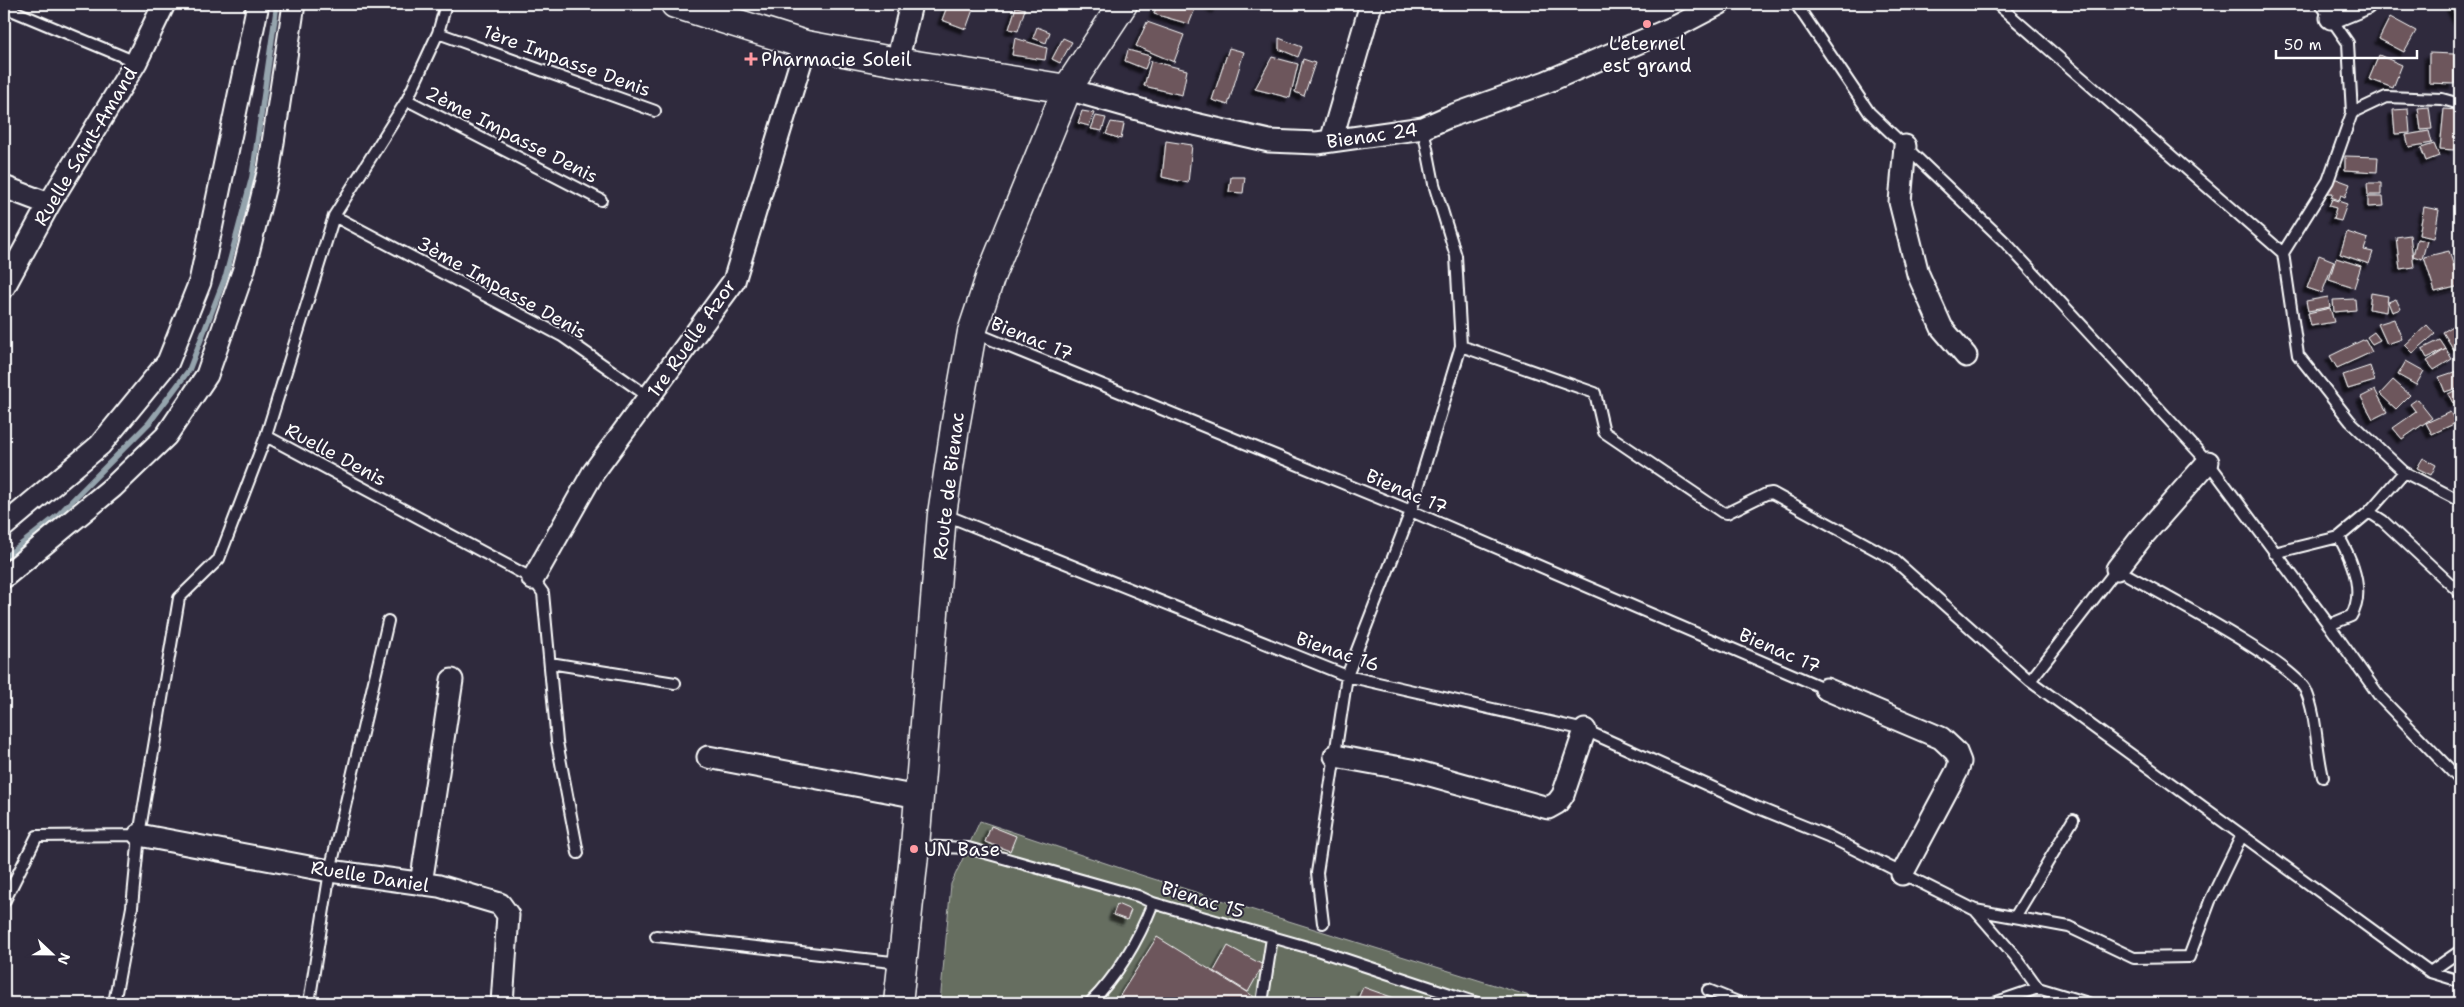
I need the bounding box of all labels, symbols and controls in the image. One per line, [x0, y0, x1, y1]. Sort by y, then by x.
marker: L'eternel est grand [1641, 18, 1653, 30]
street label: 1ère Impasse Denis [480, 19, 654, 102]
scale bar [2276, 28, 2418, 60]
place label: L'eternel est grand [1603, 31, 1691, 78]
text: 50 m [2284, 35, 2322, 55]
place label: Pharmacie Soleil [761, 47, 912, 72]
marker: Pharmacie Soleil [745, 53, 757, 65]
street label: Ruelle Saint-Amand [28, 62, 143, 230]
street label: 2ème Impasse Denis [421, 80, 602, 189]
street label: Bienac 24 [1325, 117, 1419, 154]
street label: 3ème Impasse Denis [412, 230, 591, 344]
street label: 1re Ruelle Azor [641, 274, 742, 403]
street label: Bienac 17 [987, 311, 1077, 366]
street label: Route de Bienac [927, 411, 970, 561]
street label: Ruelle Denis [281, 417, 391, 492]
street label: Bienac 17 [1362, 463, 1452, 520]
street label: Bienac 17 [1735, 622, 1825, 679]
street label: Bienac 16 [1293, 626, 1383, 677]
place label: UN Base [924, 837, 1000, 862]
marker: UN Base [908, 843, 920, 855]
street label: Ruelle Daniel [309, 855, 431, 898]
street label: Bienac 15 [1158, 875, 1247, 924]
north arrow [28, 930, 78, 980]
text: N [54, 950, 74, 967]

